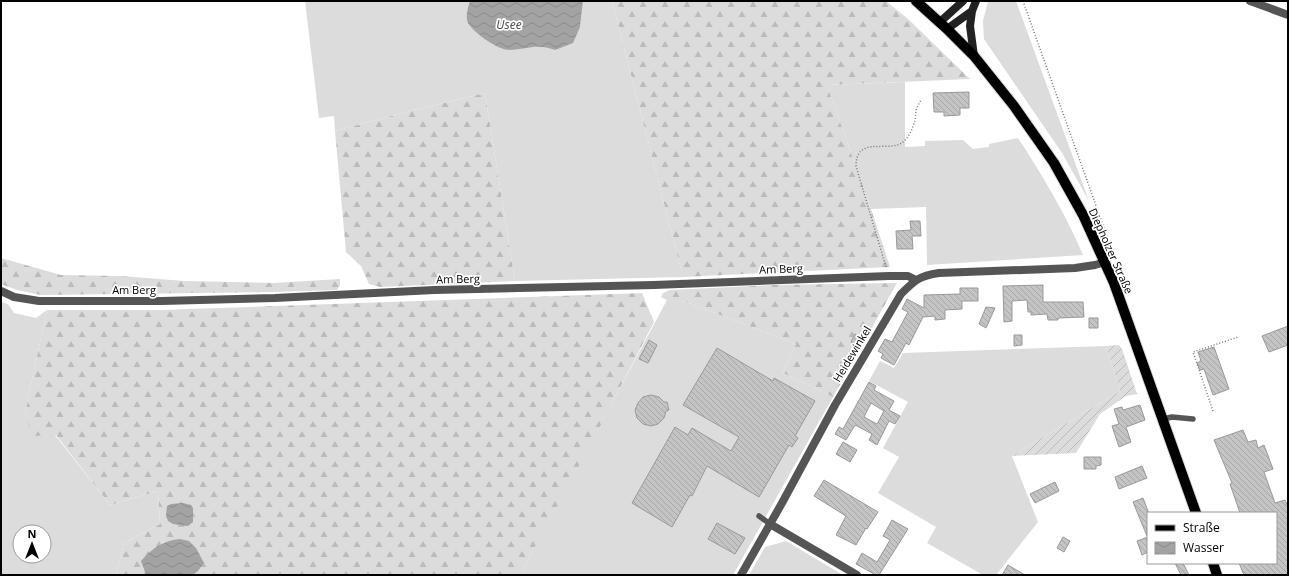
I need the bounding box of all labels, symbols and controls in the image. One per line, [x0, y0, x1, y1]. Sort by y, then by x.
water label: Usee [496, 16, 522, 33]
street label: Diepholzer Straße [1086, 206, 1137, 296]
street label: Am Berg [759, 260, 803, 277]
street label: Am Berg [436, 271, 480, 286]
street label: Am Berg [112, 282, 156, 297]
street label: Heidewinkel [829, 323, 874, 385]
legend [1147, 512, 1277, 564]
text: Straße [1183, 519, 1220, 536]
north arrow [12, 524, 52, 564]
text: N [28, 526, 36, 541]
text: Wasser [1183, 539, 1224, 556]

